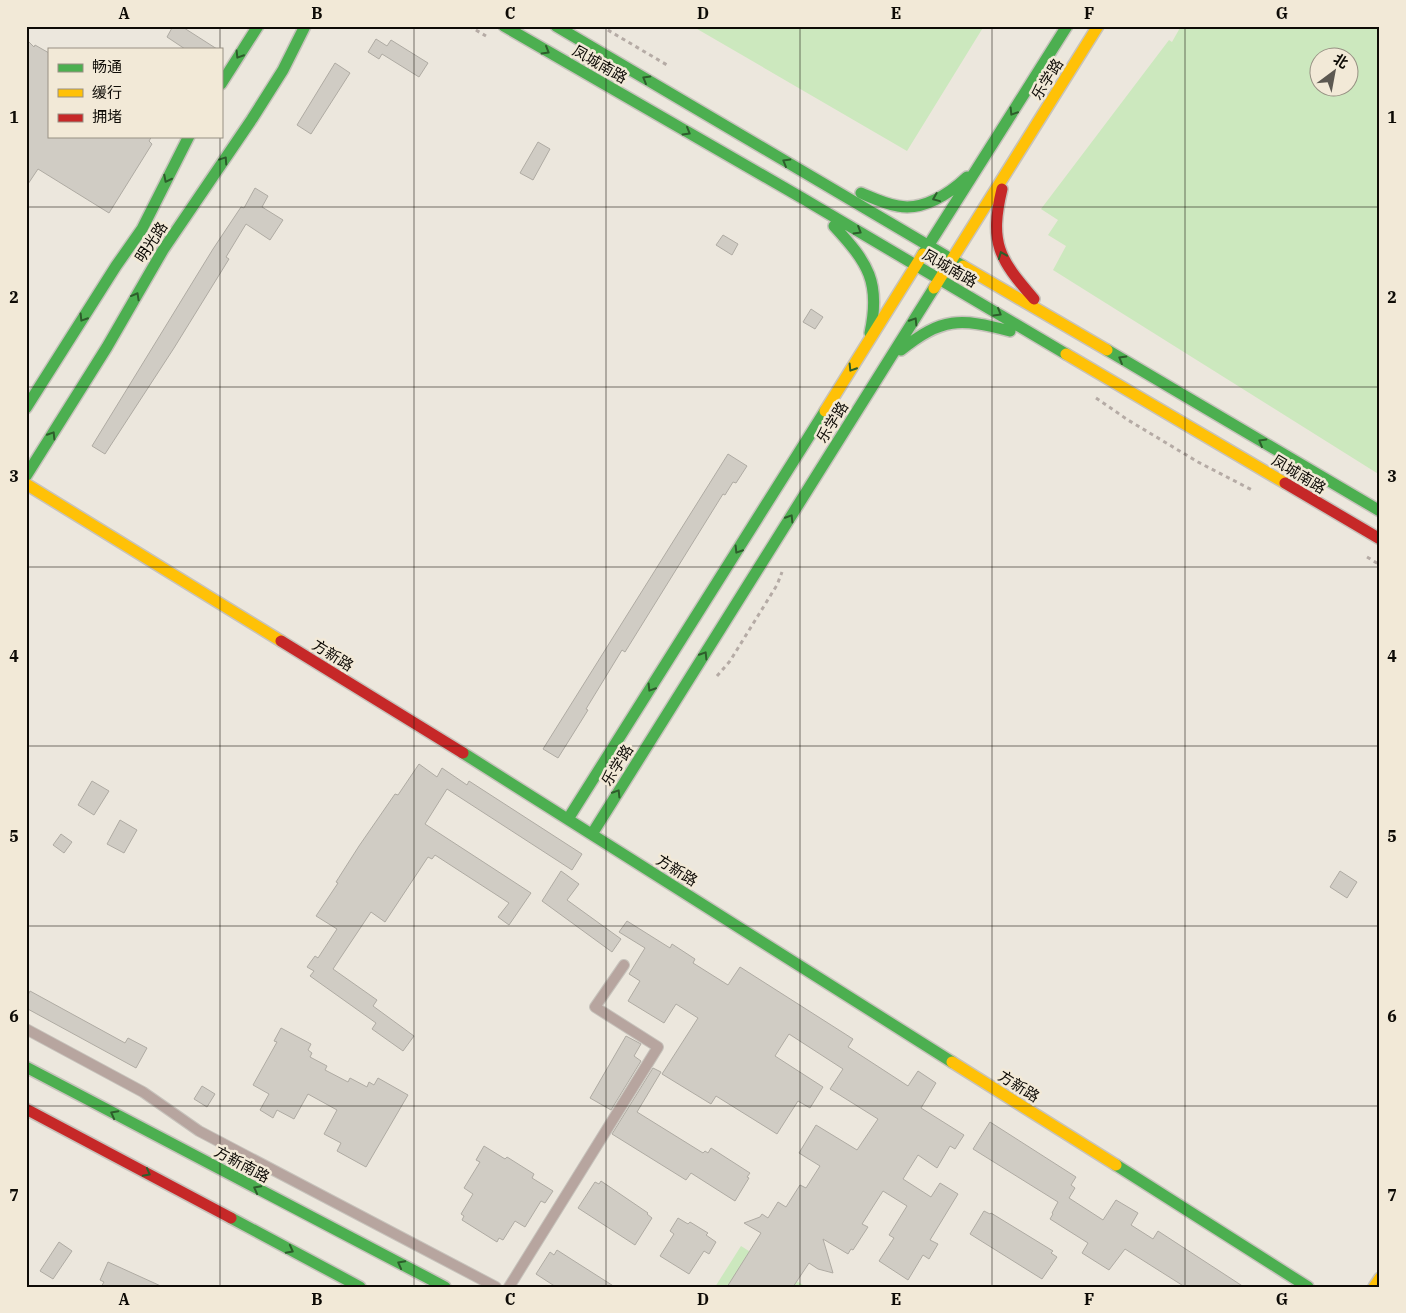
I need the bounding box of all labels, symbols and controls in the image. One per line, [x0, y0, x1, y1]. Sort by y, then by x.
text: A [118, 3, 130, 23]
text: B [311, 3, 323, 23]
text: C [505, 3, 515, 23]
text: D [697, 3, 709, 23]
text: E [891, 3, 901, 23]
text: F [1084, 3, 1094, 23]
text: G [1276, 3, 1288, 23]
street label: 凤城南路 [569, 41, 631, 87]
one-way arrow [541, 44, 550, 54]
legend [48, 48, 222, 138]
north arrow [1308, 48, 1358, 98]
one-way arrow [236, 50, 246, 59]
text: 北 [1330, 50, 1352, 72]
street label: 乐学路 [1027, 55, 1067, 103]
text: 畅通 [92, 57, 122, 76]
one-way arrow [643, 76, 652, 86]
text: 缓行 [92, 83, 122, 102]
one-way arrow [1010, 106, 1019, 116]
text: 1 [9, 107, 19, 127]
text: 拥堵 [92, 107, 122, 126]
text: 1 [1387, 107, 1397, 127]
one-way arrow [682, 125, 691, 135]
one-way arrow [218, 156, 228, 165]
one-way arrow [783, 158, 792, 168]
one-way arrow [163, 174, 173, 183]
one-way arrow [932, 192, 941, 203]
street label: 明光路 [131, 218, 171, 266]
one-way arrow [852, 224, 861, 234]
street label: 凤城南路 [919, 245, 981, 291]
one-way arrow [998, 251, 1008, 260]
text: 2 [9, 287, 19, 307]
text: 2 [1387, 287, 1397, 307]
one-way arrow [130, 292, 140, 301]
one-way arrow [992, 307, 1001, 317]
one-way arrow [80, 313, 89, 322]
one-way arrow [907, 317, 917, 326]
one-way arrow [1119, 356, 1128, 366]
one-way arrow [849, 362, 858, 372]
street label: 乐学路 [812, 398, 852, 446]
one-way arrow [46, 431, 55, 441]
one-way arrow [1259, 438, 1268, 448]
street label: 凤城南路 [1268, 450, 1330, 498]
text: 3 [9, 466, 19, 486]
text: 3 [1387, 466, 1397, 486]
one-way arrow [784, 514, 793, 523]
one-way arrow [734, 545, 744, 554]
street label: 方新路 [309, 635, 357, 675]
text: 4 [9, 646, 19, 666]
text: 4 [1387, 646, 1397, 666]
one-way arrow [697, 652, 707, 661]
one-way arrow [648, 682, 657, 691]
street label: 乐学路 [597, 741, 637, 789]
one-way arrow [611, 789, 621, 798]
text: 5 [9, 826, 19, 846]
text: 5 [1387, 826, 1397, 846]
street label: 方新路 [653, 850, 701, 890]
text: 6 [9, 1006, 19, 1026]
text: 6 [1387, 1006, 1397, 1026]
street label: 方新路 [995, 1066, 1043, 1106]
one-way arrow [110, 1110, 119, 1120]
street label: 方新南路 [211, 1142, 273, 1186]
one-way arrow [141, 1167, 150, 1177]
text: 7 [9, 1185, 19, 1205]
one-way arrow [254, 1185, 263, 1195]
text: 7 [1387, 1185, 1397, 1205]
one-way arrow [285, 1244, 294, 1254]
one-way arrow [398, 1260, 407, 1270]
text: A [118, 1289, 130, 1309]
text: B [311, 1289, 323, 1309]
text: C [505, 1289, 515, 1309]
text: D [697, 1289, 709, 1309]
text: E [891, 1289, 901, 1309]
text: F [1084, 1289, 1094, 1309]
text: G [1276, 1289, 1288, 1309]

